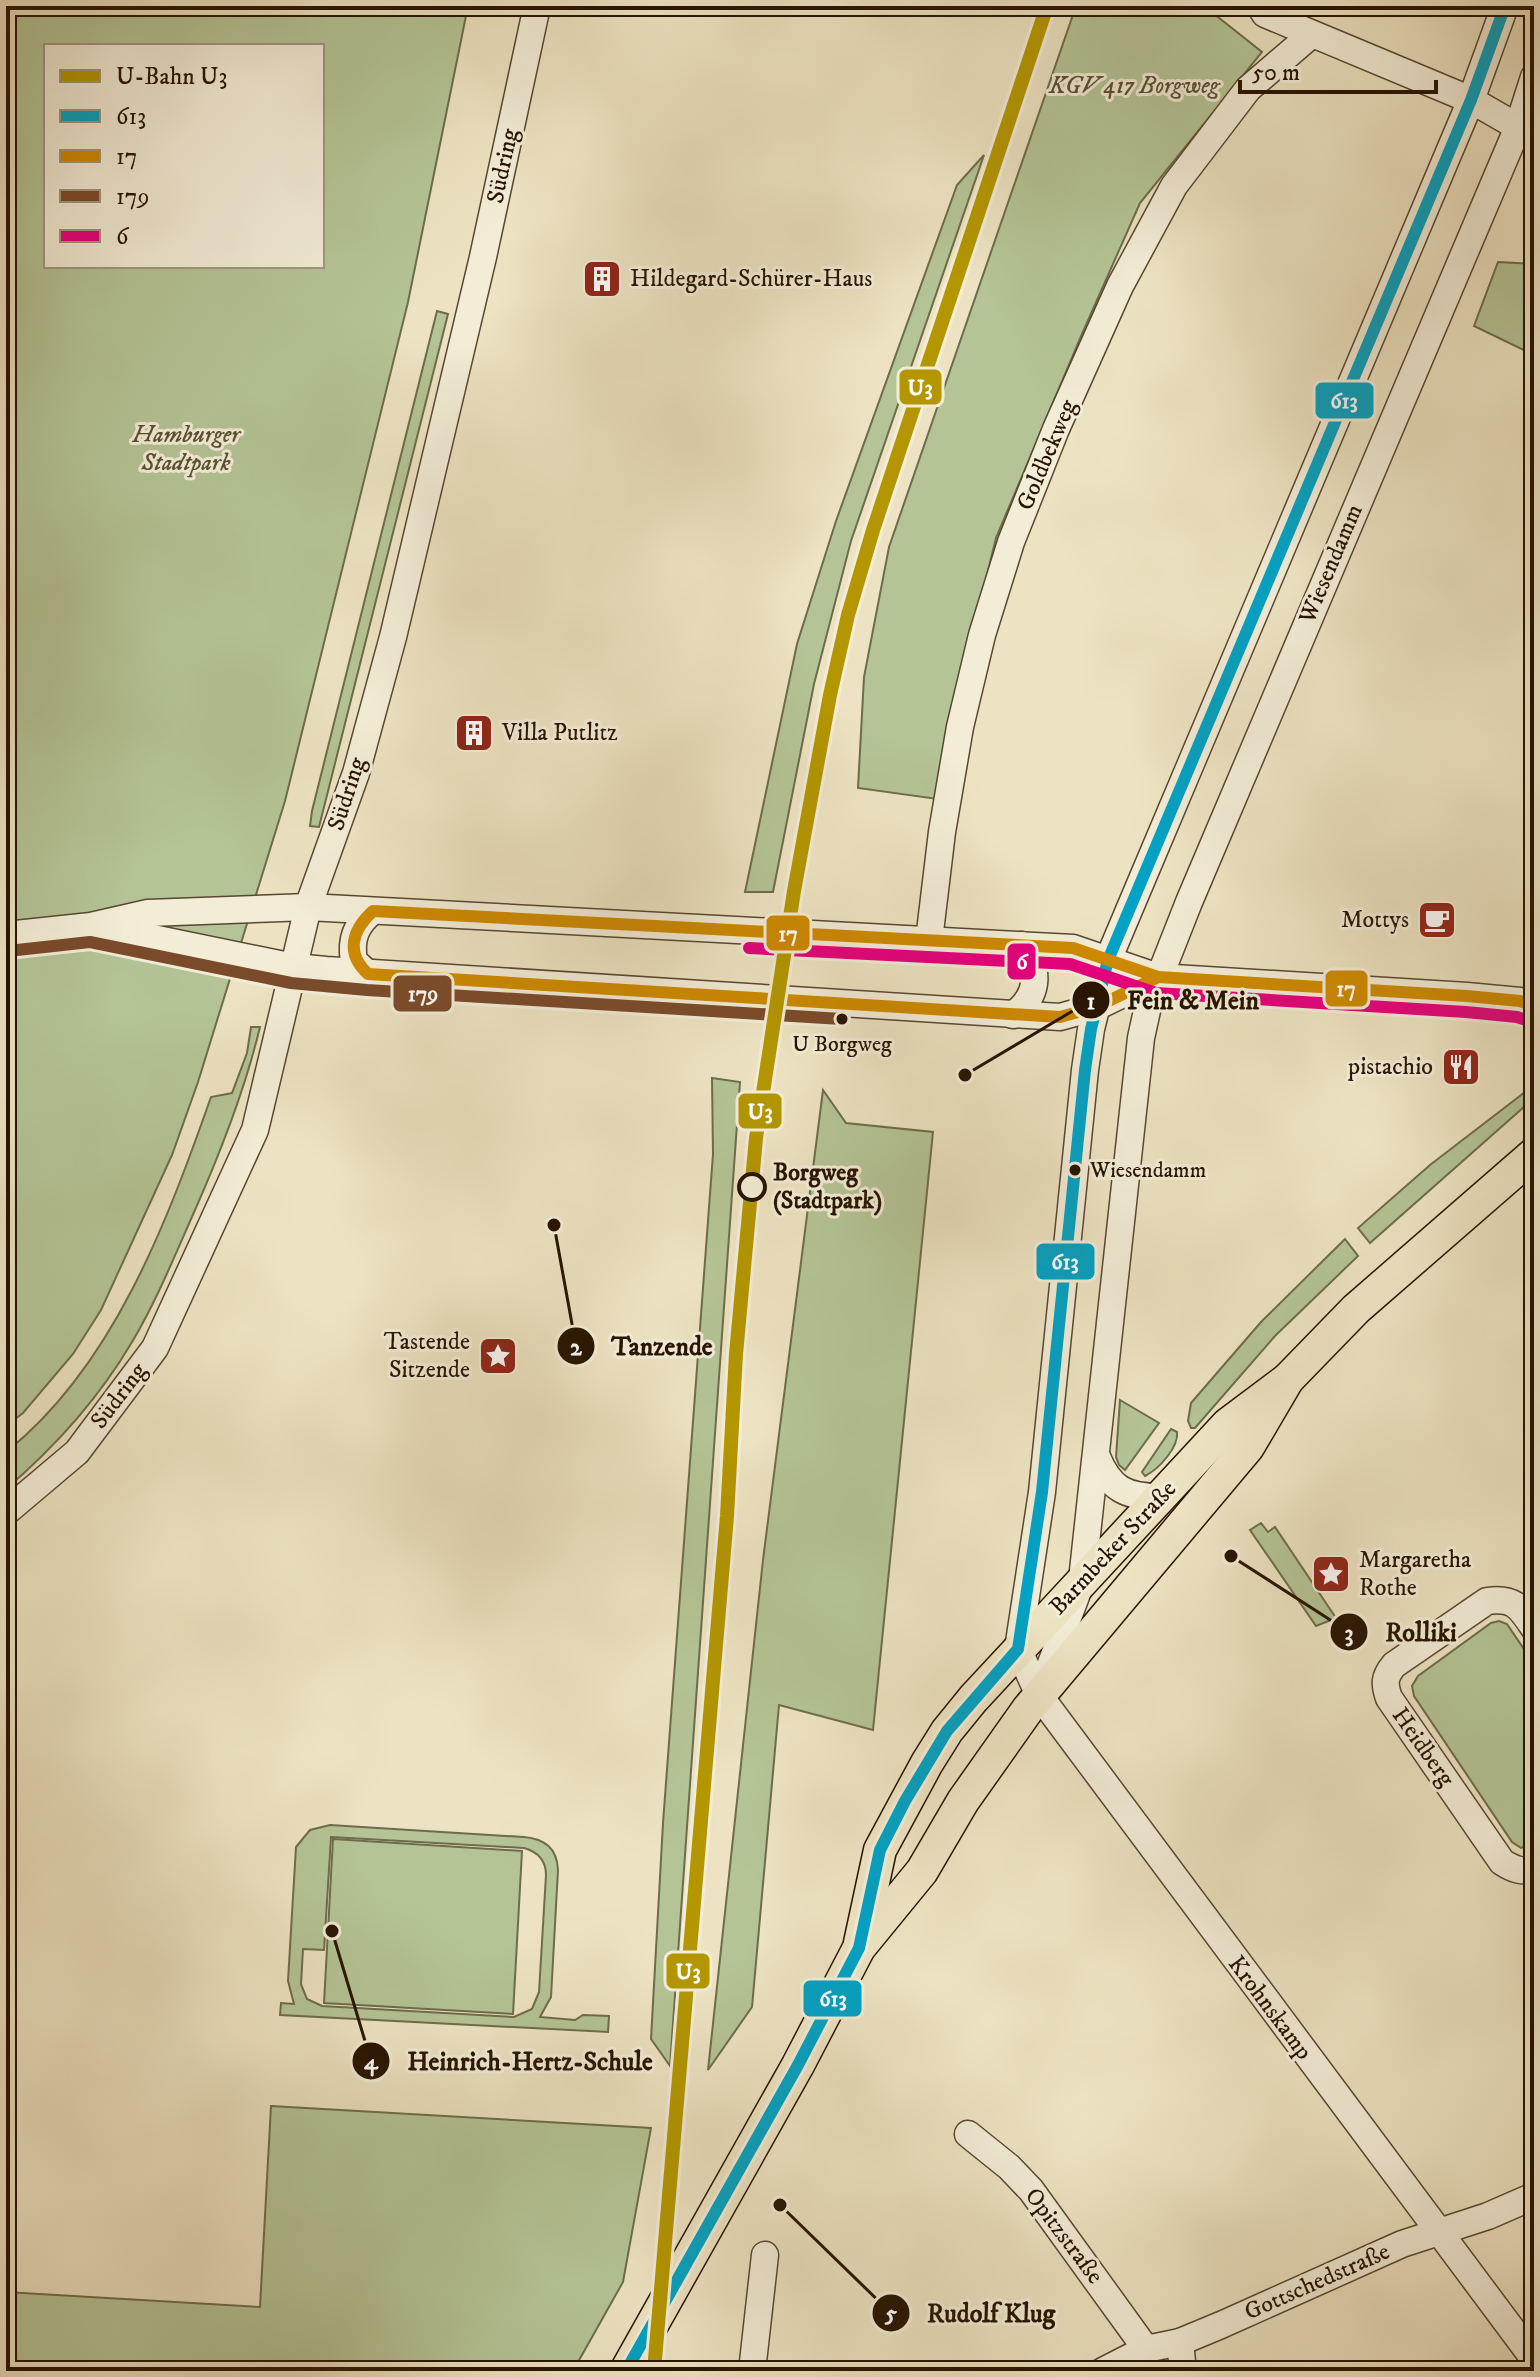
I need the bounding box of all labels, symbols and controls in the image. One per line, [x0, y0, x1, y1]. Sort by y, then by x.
legend [44, 44, 324, 268]
scale bar [1240, 44, 1436, 94]
text: 50 m [1252, 58, 1300, 88]
text: U-Bahn U3 [116, 62, 228, 92]
park label: KGV 417 Borgweg [1048, 71, 1221, 101]
text: 613 [116, 102, 146, 132]
street label: Südring [480, 126, 526, 206]
text: 17 [116, 142, 137, 172]
text: 179 [116, 182, 149, 212]
text: 6 [116, 222, 130, 252]
building icon: Hildegard-Schürer-Haus [581, 258, 623, 300]
place label: Hildegard-Schürer-Haus [630, 264, 872, 294]
line badge: U3 [898, 368, 943, 406]
text: U3 [907, 375, 933, 402]
line badge: 613 [1314, 381, 1375, 420]
text: 613 [1330, 388, 1358, 415]
street label: Goldbekweg [1010, 395, 1084, 515]
park label: Hamburger Stadtpark [131, 420, 242, 478]
street label: Wiesendamm [1292, 500, 1370, 629]
building icon: Villa Putlitz [453, 712, 495, 754]
place label: Villa Putlitz [501, 718, 618, 748]
street label: Südring [321, 753, 373, 835]
cafe icon: Mottys [1416, 899, 1458, 941]
place label: Mottys [1341, 905, 1409, 935]
line badge: 17 [765, 914, 811, 952]
text: 17 [778, 921, 798, 948]
line badge: 6 [1006, 942, 1037, 981]
text: 6 [1016, 949, 1029, 976]
line badge: 17 [1324, 969, 1369, 1008]
line badge: 179 [392, 974, 453, 1013]
callout: Fein & Mein [1071, 975, 1275, 1025]
text: 17 [1336, 976, 1356, 1003]
text: 179 [408, 981, 438, 1008]
text: Fein & Mein [1127, 985, 1259, 1018]
text: 1 [1087, 987, 1096, 1017]
marker: U Borgweg [834, 1011, 850, 1027]
place label: U Borgweg [792, 1031, 892, 1058]
restaurant icon: pistachio [1440, 1046, 1482, 1088]
place label: pistachio [1347, 1052, 1433, 1082]
line badge: U3 [737, 1092, 783, 1130]
text: U3 [747, 1099, 773, 1126]
place label: Wiesendamm [1089, 1157, 1206, 1184]
place label: Borgweg (Stadtpark) [773, 1158, 882, 1216]
marker: Wiesendamm [1067, 1162, 1083, 1178]
marker: Borgweg (Stadtpark) [738, 1173, 766, 1201]
line badge: 613 [1035, 1242, 1096, 1281]
text: 613 [1051, 1249, 1079, 1276]
callout: Tanzende [556, 1321, 729, 1371]
place label: Tastende Sitzende [384, 1327, 470, 1385]
text: Tanzende [610, 1331, 713, 1364]
text: 2 [570, 1333, 583, 1363]
place icon: Tastende Sitzende [477, 1335, 519, 1377]
street label: Südring [84, 1357, 154, 1435]
street label: Barmbeker Straße [1043, 1474, 1183, 1621]
place label: Margaretha Rothe [1359, 1545, 1472, 1603]
place icon: Margaretha Rothe [1310, 1553, 1352, 1595]
callout: Rolliki [1329, 1607, 1473, 1657]
text: Rolliki [1385, 1617, 1457, 1650]
text: 3 [1345, 1619, 1354, 1649]
street label: Heidberg [1385, 1702, 1461, 1793]
street label: Krohnskamp [1221, 1950, 1319, 2066]
line badge: U3 [665, 1952, 711, 1990]
text: U3 [675, 1959, 701, 1986]
line badge: 613 [802, 1979, 863, 2018]
text: 613 [819, 1986, 847, 2013]
callout: Heinrich-Hertz-Schule [351, 2036, 669, 2086]
text: Heinrich-Hertz-Schule [407, 2046, 653, 2079]
text: 4 [364, 2047, 379, 2077]
street label: Opitzstraße [1018, 2182, 1110, 2290]
street label: Gottschedstraße [1240, 2237, 1394, 2327]
callout: Rudolf Klug [871, 2288, 1071, 2338]
text: Rudolf Klug [927, 2298, 1056, 2331]
text: 5 [884, 2299, 897, 2329]

